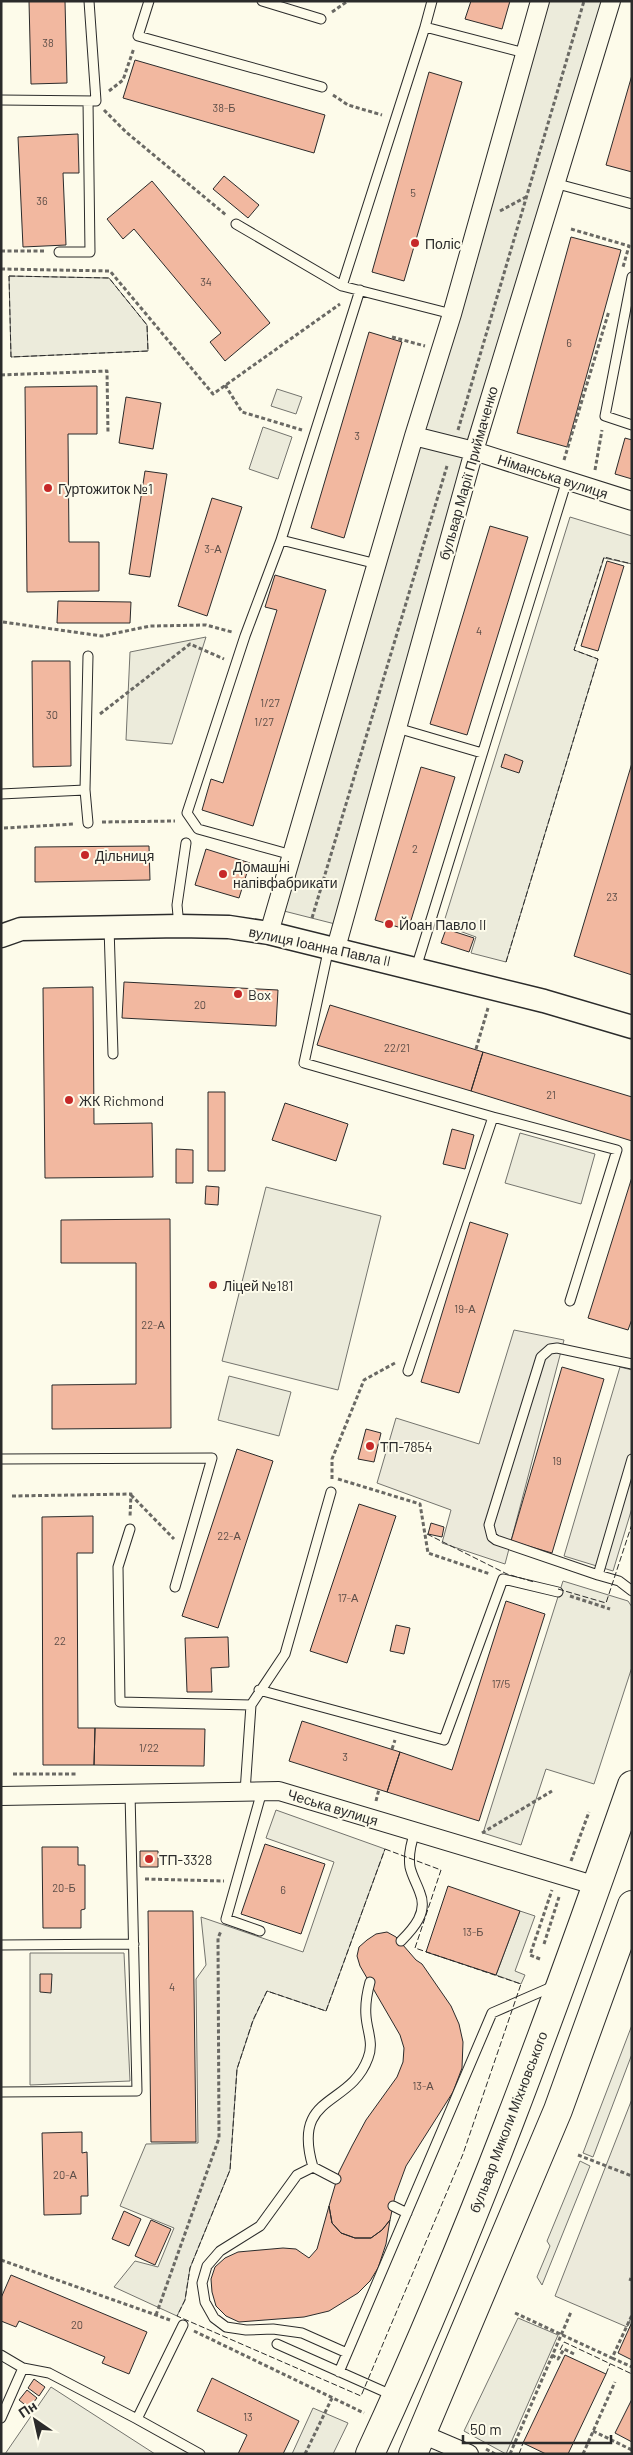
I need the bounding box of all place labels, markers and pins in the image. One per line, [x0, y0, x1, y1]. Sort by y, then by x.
place label: Поліс [425, 235, 461, 252]
marker: Поліс [409, 237, 421, 249]
place label: Гуртожиток №1 [58, 480, 153, 497]
marker: Гуртожиток №1 [42, 482, 54, 494]
place label: Дільниця [95, 847, 154, 864]
marker: Дільниця [79, 849, 91, 861]
place label: Домашні напівфабрикати [233, 858, 338, 891]
marker: Домашні напівфабрикати [217, 868, 229, 880]
place label: Йоан Павло II [399, 916, 486, 933]
marker: Йоан Павло II [383, 918, 395, 930]
place label: Box [248, 986, 271, 1003]
marker: Box [232, 988, 244, 1000]
place label: ЖК Richmond [79, 1092, 164, 1109]
marker: ЖК Richmond [63, 1094, 75, 1106]
place label: Ліцей №181 [223, 1277, 293, 1294]
marker: Ліцей №181 [207, 1279, 219, 1291]
place label: ТП-7854 [380, 1438, 433, 1455]
marker: ТП-7854 [364, 1440, 376, 1452]
place label: ТП-3328 [159, 1851, 212, 1868]
marker: ТП-3328 [143, 1853, 155, 1865]

